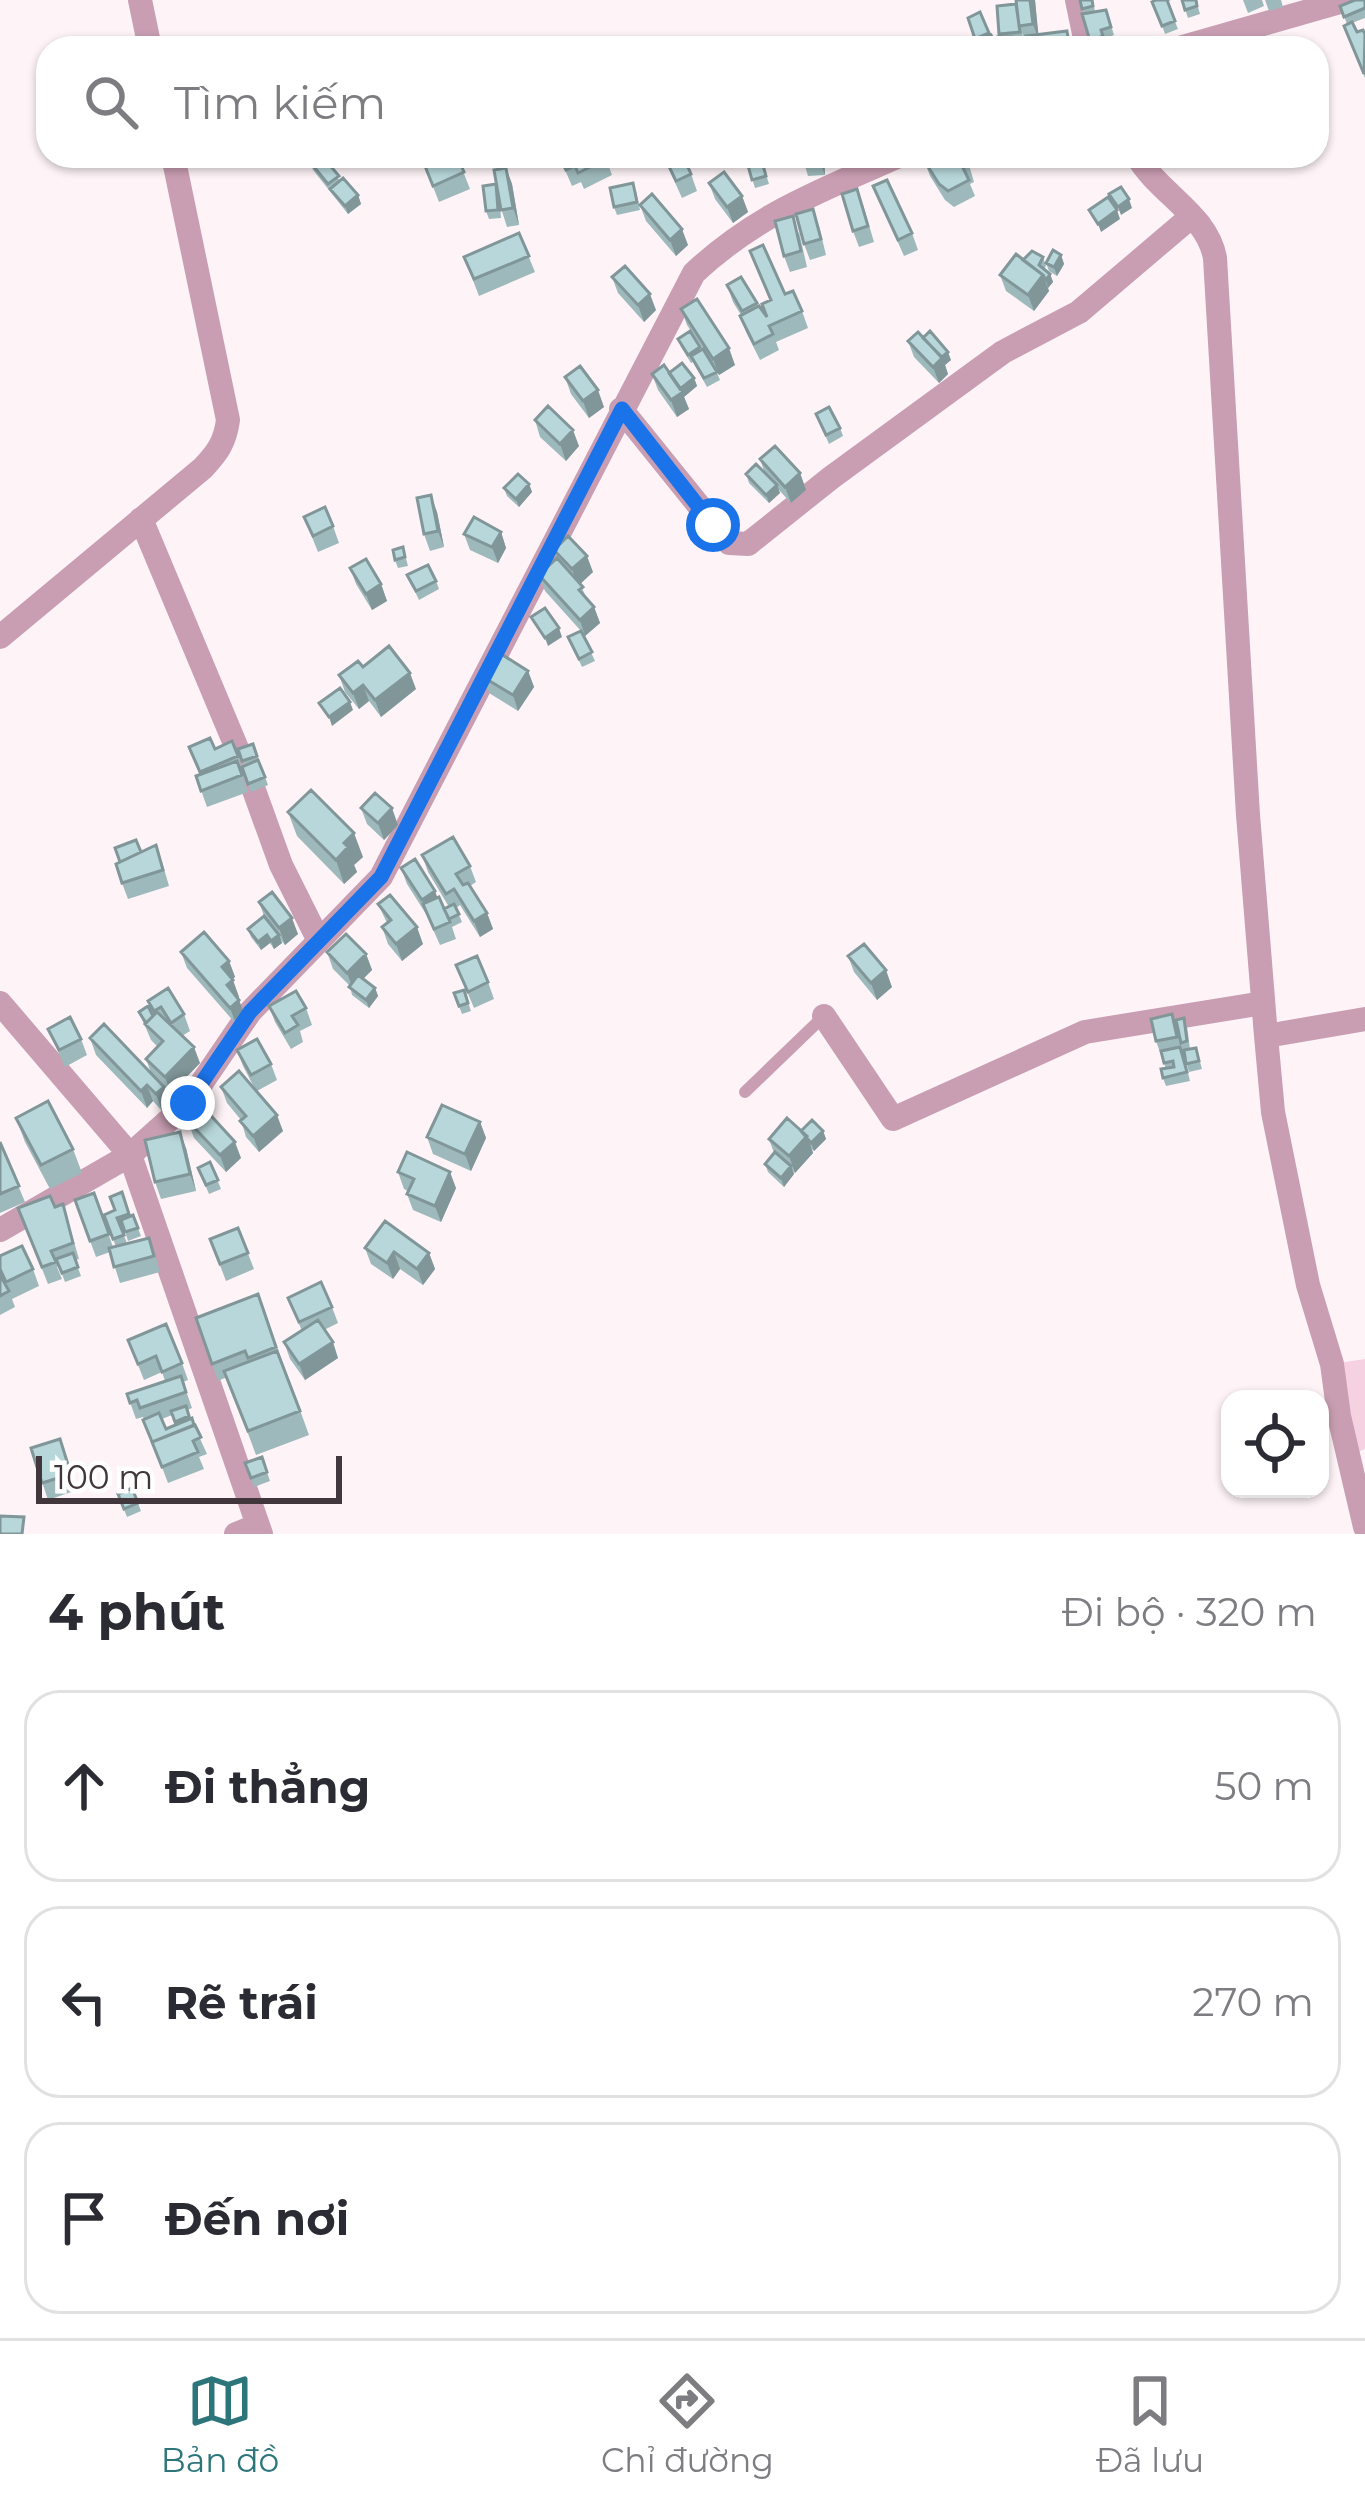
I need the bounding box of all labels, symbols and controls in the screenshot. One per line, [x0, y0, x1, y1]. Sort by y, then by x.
search box [36, 36, 1329, 168]
icon: search [78, 69, 144, 135]
text: Tìm kiếm [174, 75, 386, 130]
route start [686, 498, 740, 552]
route end [161, 1076, 215, 1130]
map controls [1221, 1390, 1329, 1498]
button: locate [1221, 1390, 1329, 1498]
scale bar [36, 1450, 342, 1503]
text: 100 m [54, 1457, 153, 1497]
text: 4 phút [48, 1581, 225, 1643]
text: Đi bộ · 320 m [1061, 1588, 1317, 1636]
icon: ahead [51, 1753, 117, 1819]
text: Đi thẳng [165, 1759, 370, 1814]
text: 50 m [1215, 1762, 1314, 1810]
icon: left [51, 1969, 117, 2035]
text: Rẽ trái [165, 1975, 318, 2030]
text: 270 m [1192, 1978, 1314, 2026]
icon: arrive [51, 2185, 117, 2251]
text: Đến nơi [165, 2191, 349, 2246]
tab: Bản đồ [161, 2368, 279, 2480]
tab: Chỉ đường [601, 2368, 774, 2480]
tab: Đã lưu [1096, 2368, 1204, 2480]

